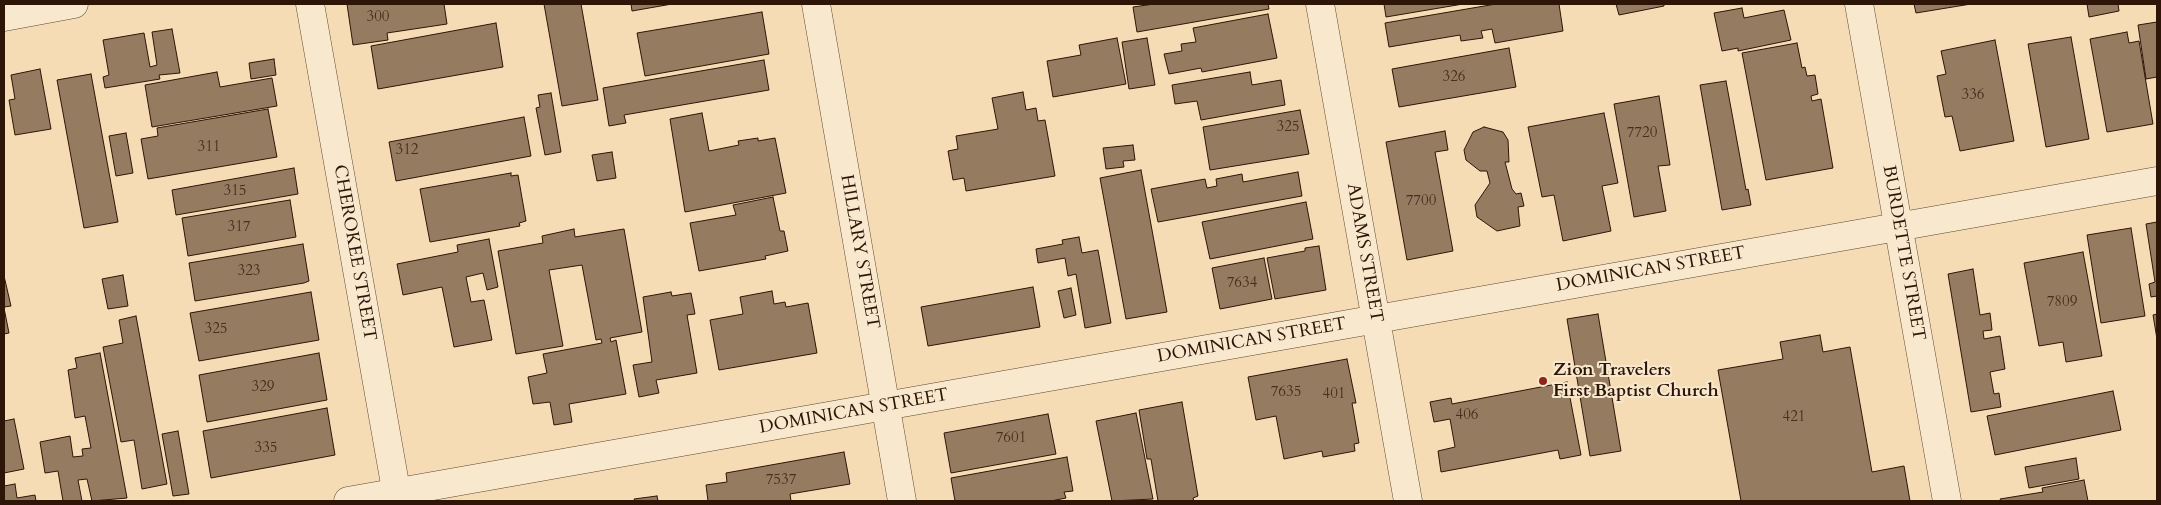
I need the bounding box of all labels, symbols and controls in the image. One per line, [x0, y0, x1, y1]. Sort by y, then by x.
house number: 300 [366, 9, 390, 27]
house number: 326 [1442, 69, 1466, 87]
house number: 336 [1961, 87, 1985, 105]
house number: 325 [1276, 119, 1300, 137]
house number: 7720 [1627, 125, 1657, 143]
house number: 311 [197, 139, 221, 157]
house number: 312 [395, 142, 419, 160]
street label: CHEROKEE STREET [328, 163, 380, 343]
street label: BURDETTE STREET [1877, 164, 1929, 342]
street label: HILLARY STREET [835, 173, 883, 331]
street label: ADAMS STREET [1341, 182, 1387, 324]
house number: 315 [223, 183, 247, 201]
house number: 7700 [1406, 193, 1436, 211]
house number: 317 [227, 219, 251, 237]
street label: DOMINICAN STREET [1555, 243, 1747, 297]
house number: 323 [237, 263, 261, 281]
house number: 7634 [1227, 275, 1257, 293]
house number: 7809 [2047, 294, 2077, 312]
street label: DOMINICAN STREET [1156, 314, 1348, 368]
house number: 325 [204, 321, 228, 339]
place label: Zion Travelers First Baptist Church [1553, 360, 1719, 402]
marker: Zion Travelers First Baptist Church [1537, 375, 1549, 387]
house number: 329 [251, 379, 275, 397]
house number: 7635 [1271, 384, 1301, 402]
street label: DOMINICAN STREET [758, 385, 950, 439]
house number: 401 [1322, 386, 1346, 404]
house number: 406 [1455, 407, 1479, 425]
house number: 421 [1782, 409, 1806, 427]
house number: 7601 [996, 430, 1026, 448]
house number: 335 [254, 440, 278, 458]
house number: 7537 [766, 472, 796, 490]

